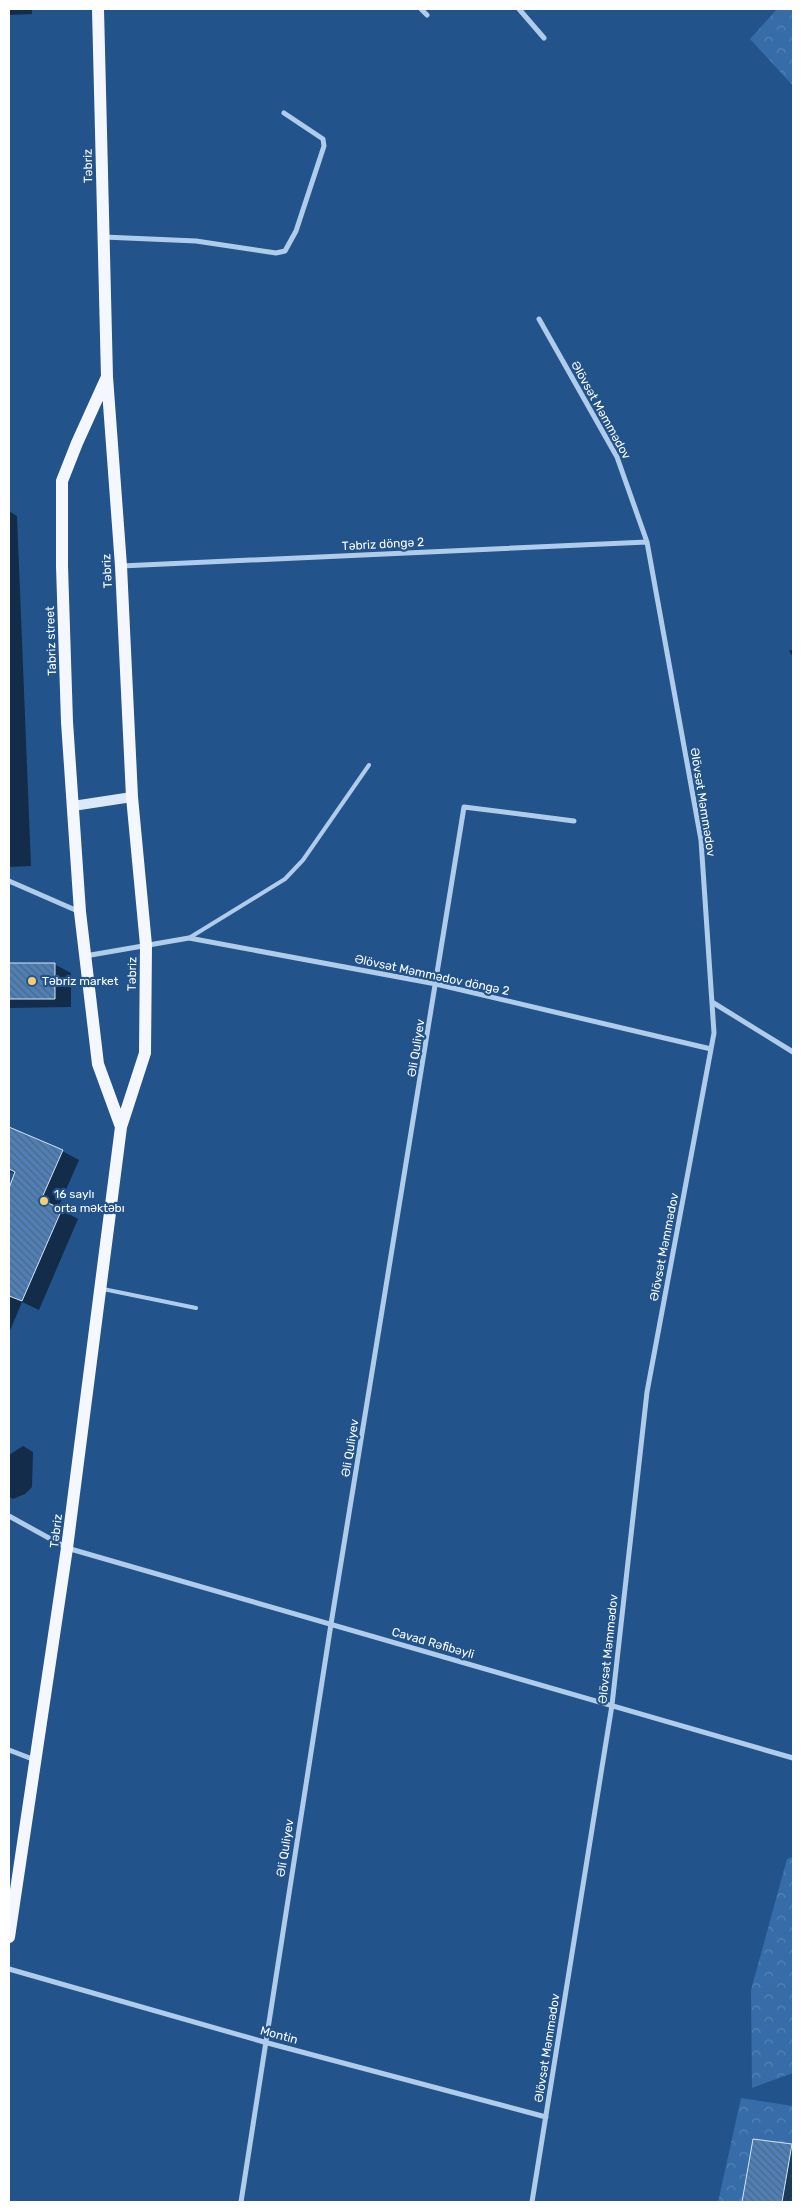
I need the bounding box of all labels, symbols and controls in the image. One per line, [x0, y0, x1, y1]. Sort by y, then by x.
street label: Təbriz [81, 149, 95, 183]
street label: Əlövsət Məmmədov [568, 358, 634, 462]
street label: Təbriz döngə 2 [341, 535, 425, 553]
street label: Təbriz [99, 553, 115, 589]
street label: Tabriz street [43, 606, 59, 676]
street label: Əlövsət Məmmədov [687, 747, 719, 858]
street label: Əlövsət Məmmədov döngə 2 [353, 952, 511, 998]
street label: Təbriz [125, 957, 139, 991]
place label: Təbriz market [42, 974, 119, 988]
marker: Təbriz market [26, 975, 38, 987]
street label: Əli Quliyev [405, 1018, 428, 1078]
place label: 16 saylı orta məktəbı [54, 1187, 125, 1215]
street label: Əlövsət Məmmədov [647, 1191, 681, 1302]
marker: 16 saylı orta məktəbı [38, 1195, 50, 1207]
street label: Əli Quliyev [339, 1418, 362, 1478]
street label: Təbriz [47, 1513, 65, 1549]
street label: Əlövsət Məmmədov [595, 1593, 621, 1705]
street label: Cavad Rəfibəyli [390, 1625, 476, 1661]
street label: Əli Quliyev [274, 1818, 297, 1878]
street label: Əlövsət Məmmədov [531, 1992, 563, 2103]
street label: Montin [259, 2023, 299, 2047]

